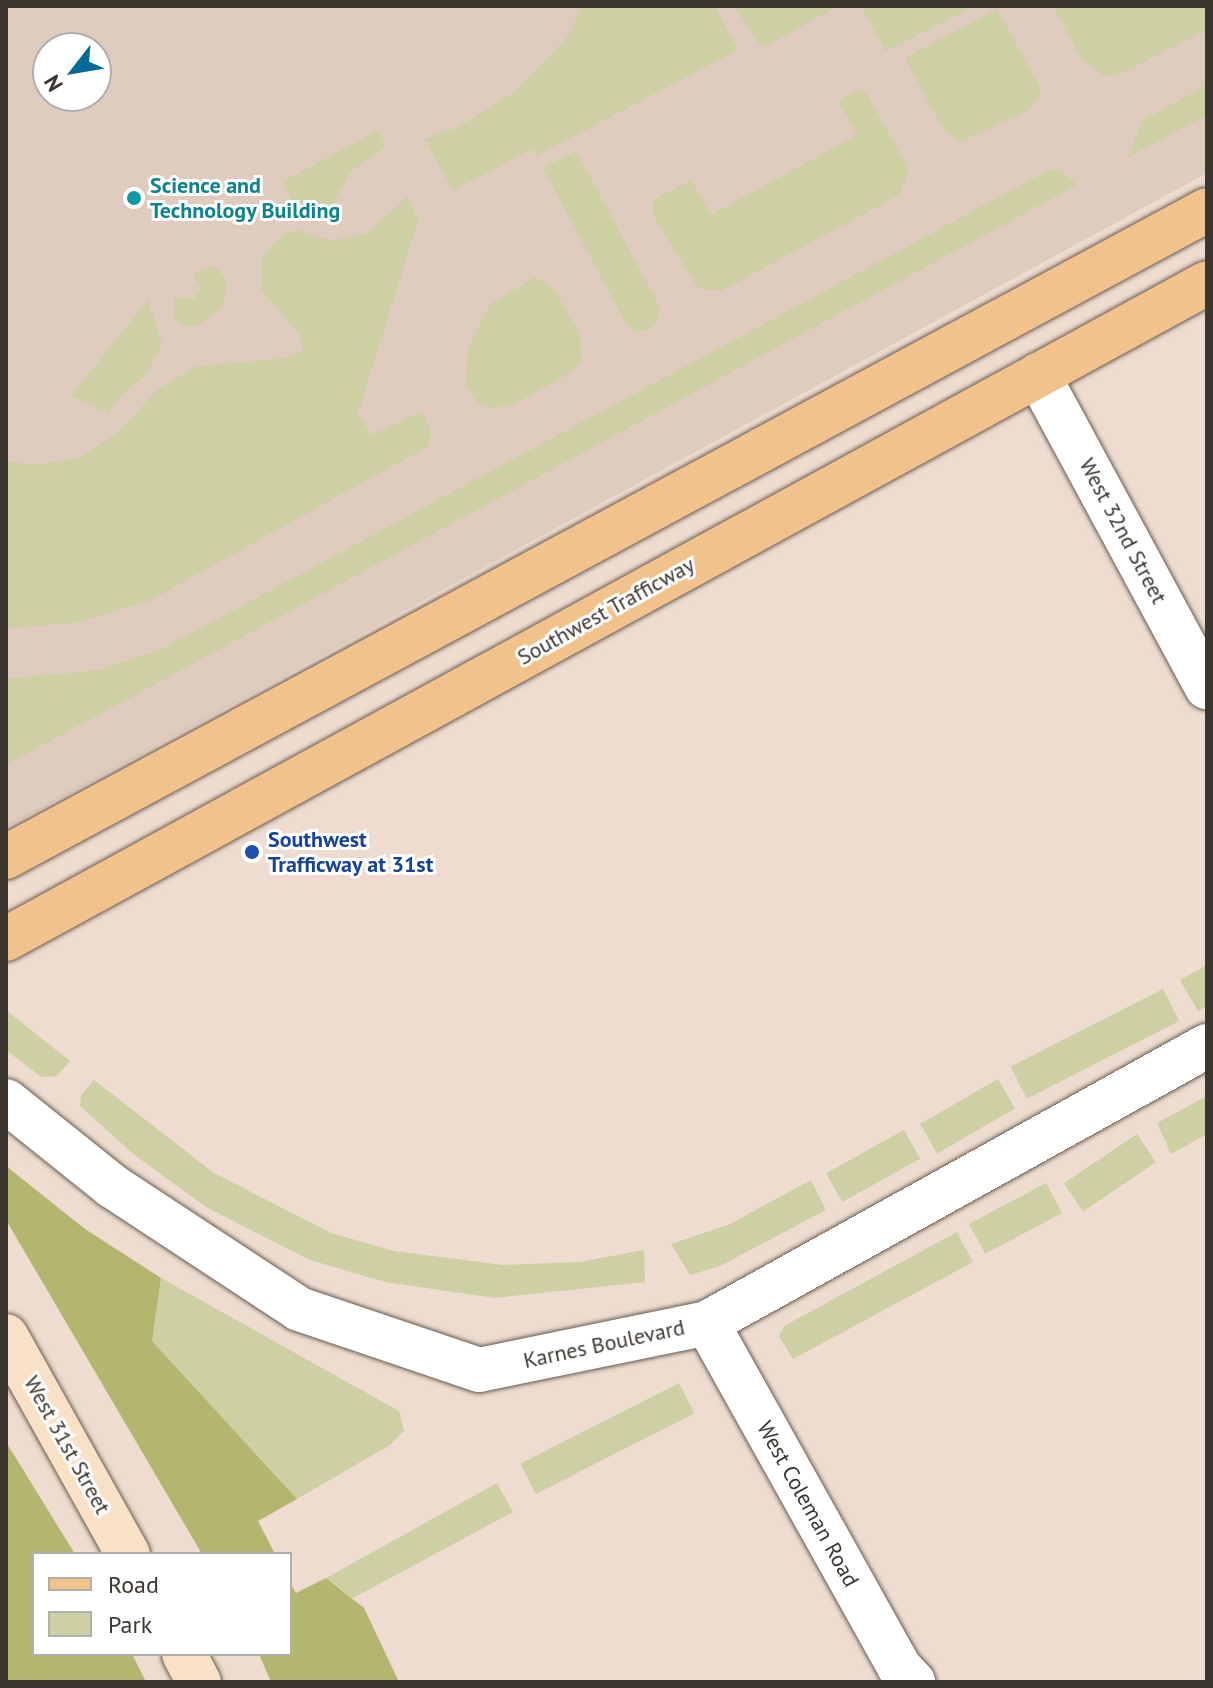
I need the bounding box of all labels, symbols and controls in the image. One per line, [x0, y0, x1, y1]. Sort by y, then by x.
north arrow [32, 32, 112, 112]
text: N [37, 70, 69, 97]
place label: Science and Technology Building [150, 172, 341, 224]
marker: Science and Technology Building [125, 189, 143, 207]
street label: West 32nd Street [1074, 454, 1172, 608]
street label: Southwest Trafficway [513, 551, 699, 671]
place label: Southwest Trafficway at 31st [268, 826, 434, 878]
marker: Southwest Trafficway at 31st [243, 843, 261, 861]
street label: Karnes Boulevard [521, 1314, 687, 1374]
street label: West 31st Street [18, 1371, 116, 1519]
street label: West Coleman Road [751, 1416, 865, 1592]
legend [32, 1552, 292, 1656]
text: Road [108, 1569, 159, 1600]
text: Park [108, 1609, 152, 1640]

